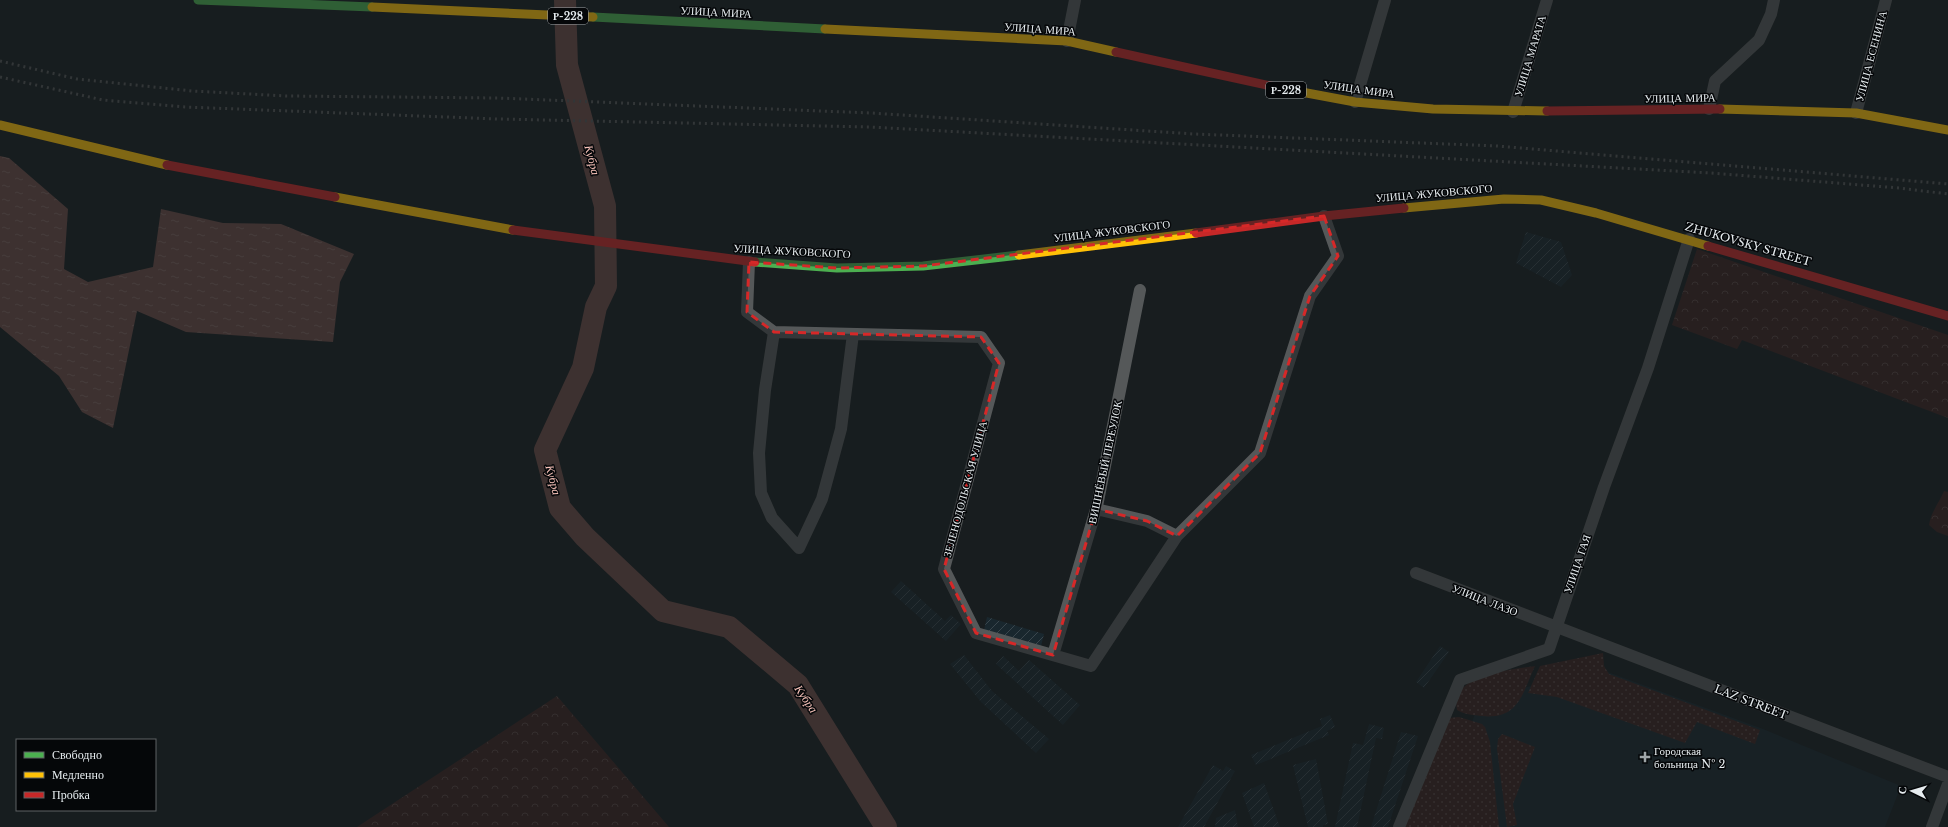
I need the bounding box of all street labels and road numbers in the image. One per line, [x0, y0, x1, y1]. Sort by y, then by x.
street label: УЛИЦА МИРА [680, 3, 752, 21]
road number: Р-228 [548, 8, 588, 24]
street label: УЛИЦА ЕСЕНИНА [1852, 9, 1890, 103]
street label: УЛИЦА МАРАТА [1511, 13, 1549, 98]
street label: УЛИЦА МИРА [1004, 20, 1076, 38]
street label: УЛИЦА МИРА [1323, 77, 1395, 101]
road number: Р-228 [1266, 82, 1306, 98]
street label: УЛИЦА МИРА [1644, 90, 1716, 106]
street label: УЛИЦА ЖУКОВСКОГО [1375, 181, 1493, 205]
street label: УЛИЦА ЖУКОВСКОГО [1053, 217, 1171, 245]
street label: ZHUKOVSKY STREET [1683, 219, 1813, 269]
street label: УЛИЦА ЖУКОВСКОГО [733, 241, 851, 261]
street label: ВИШНЁВЫЙ ПЕРЕУЛОК [1085, 398, 1125, 525]
street label: ЗЕЛЕНОДОЛЬСКАЯ УЛИЦА [940, 419, 990, 559]
street label: УЛИЦА ГАЯ [1560, 532, 1594, 595]
street label: УЛИЦА ЛАЗО [1450, 581, 1520, 619]
street label: LAZ STREET [1712, 682, 1790, 722]

